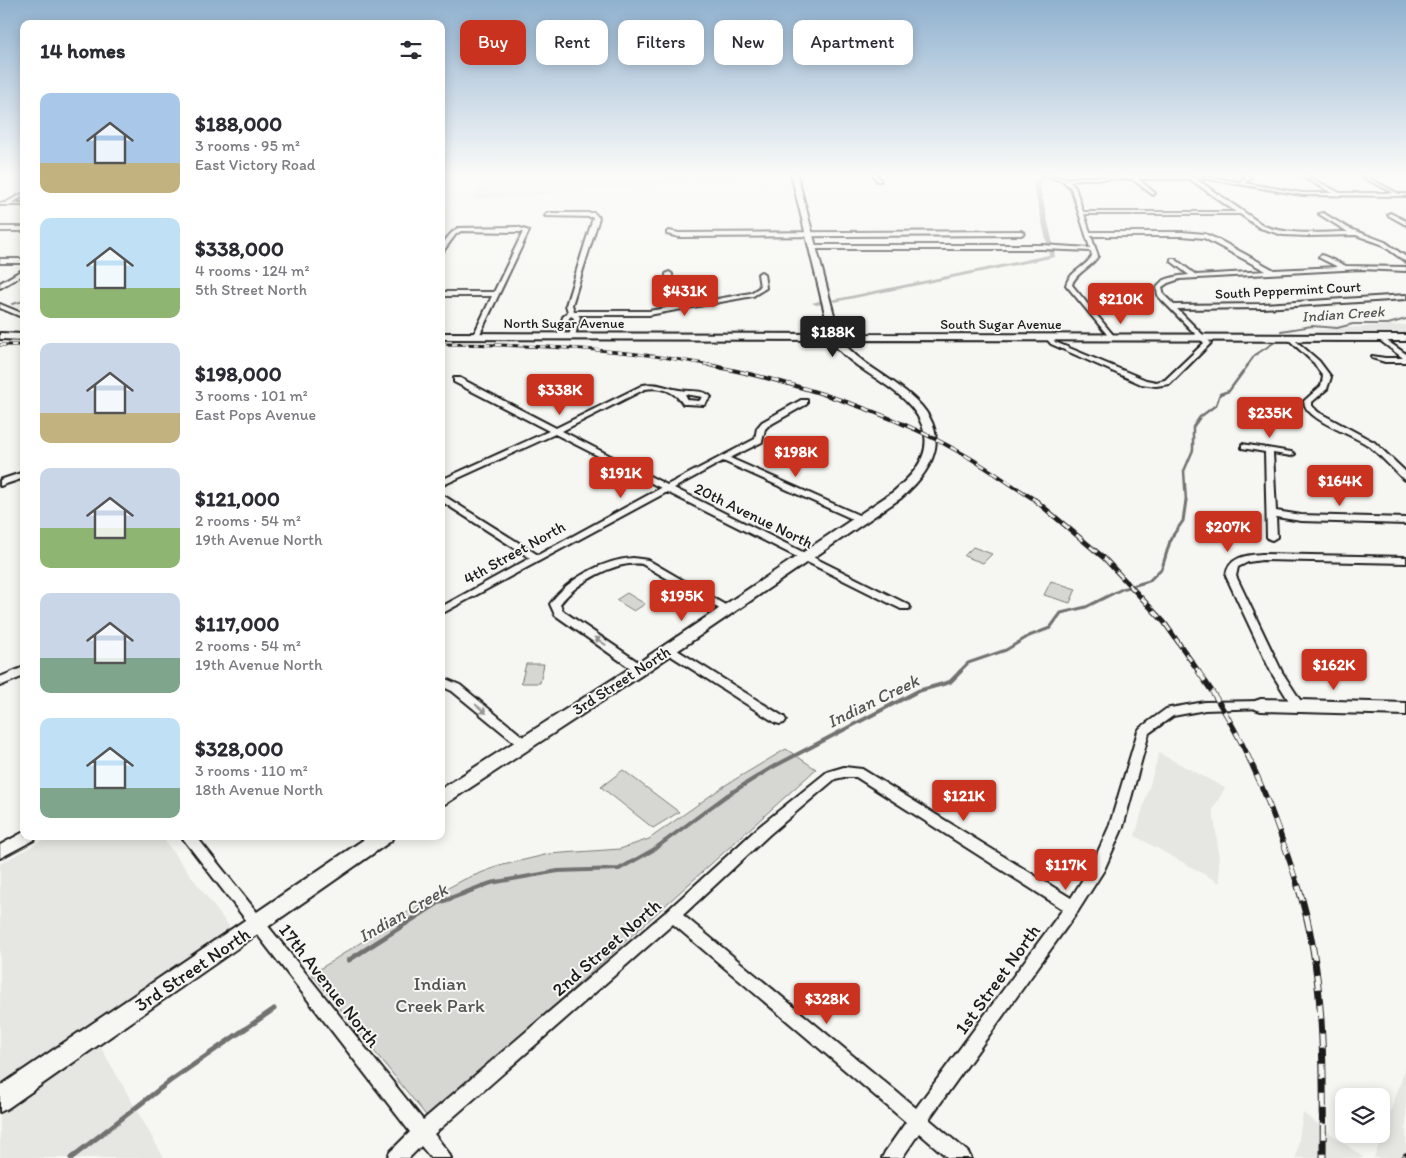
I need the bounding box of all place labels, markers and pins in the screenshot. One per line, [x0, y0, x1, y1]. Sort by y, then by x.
pin: $431K [650, 274, 720, 317]
pin: $210K [1086, 282, 1156, 325]
pin: $188K [798, 316, 868, 358]
pin: $338K [525, 374, 595, 416]
pin: $235K [1235, 396, 1305, 439]
pin: $198K [761, 436, 831, 478]
pin: $191K [586, 456, 656, 499]
pin: $164K [1305, 464, 1375, 507]
pin: $207K [1193, 510, 1263, 553]
pin: $195K [647, 580, 717, 622]
pin: $162K [1299, 648, 1369, 691]
pin: $121K [929, 780, 999, 822]
pin: $117K [1031, 848, 1101, 891]
pin: $328K [792, 982, 862, 1025]

